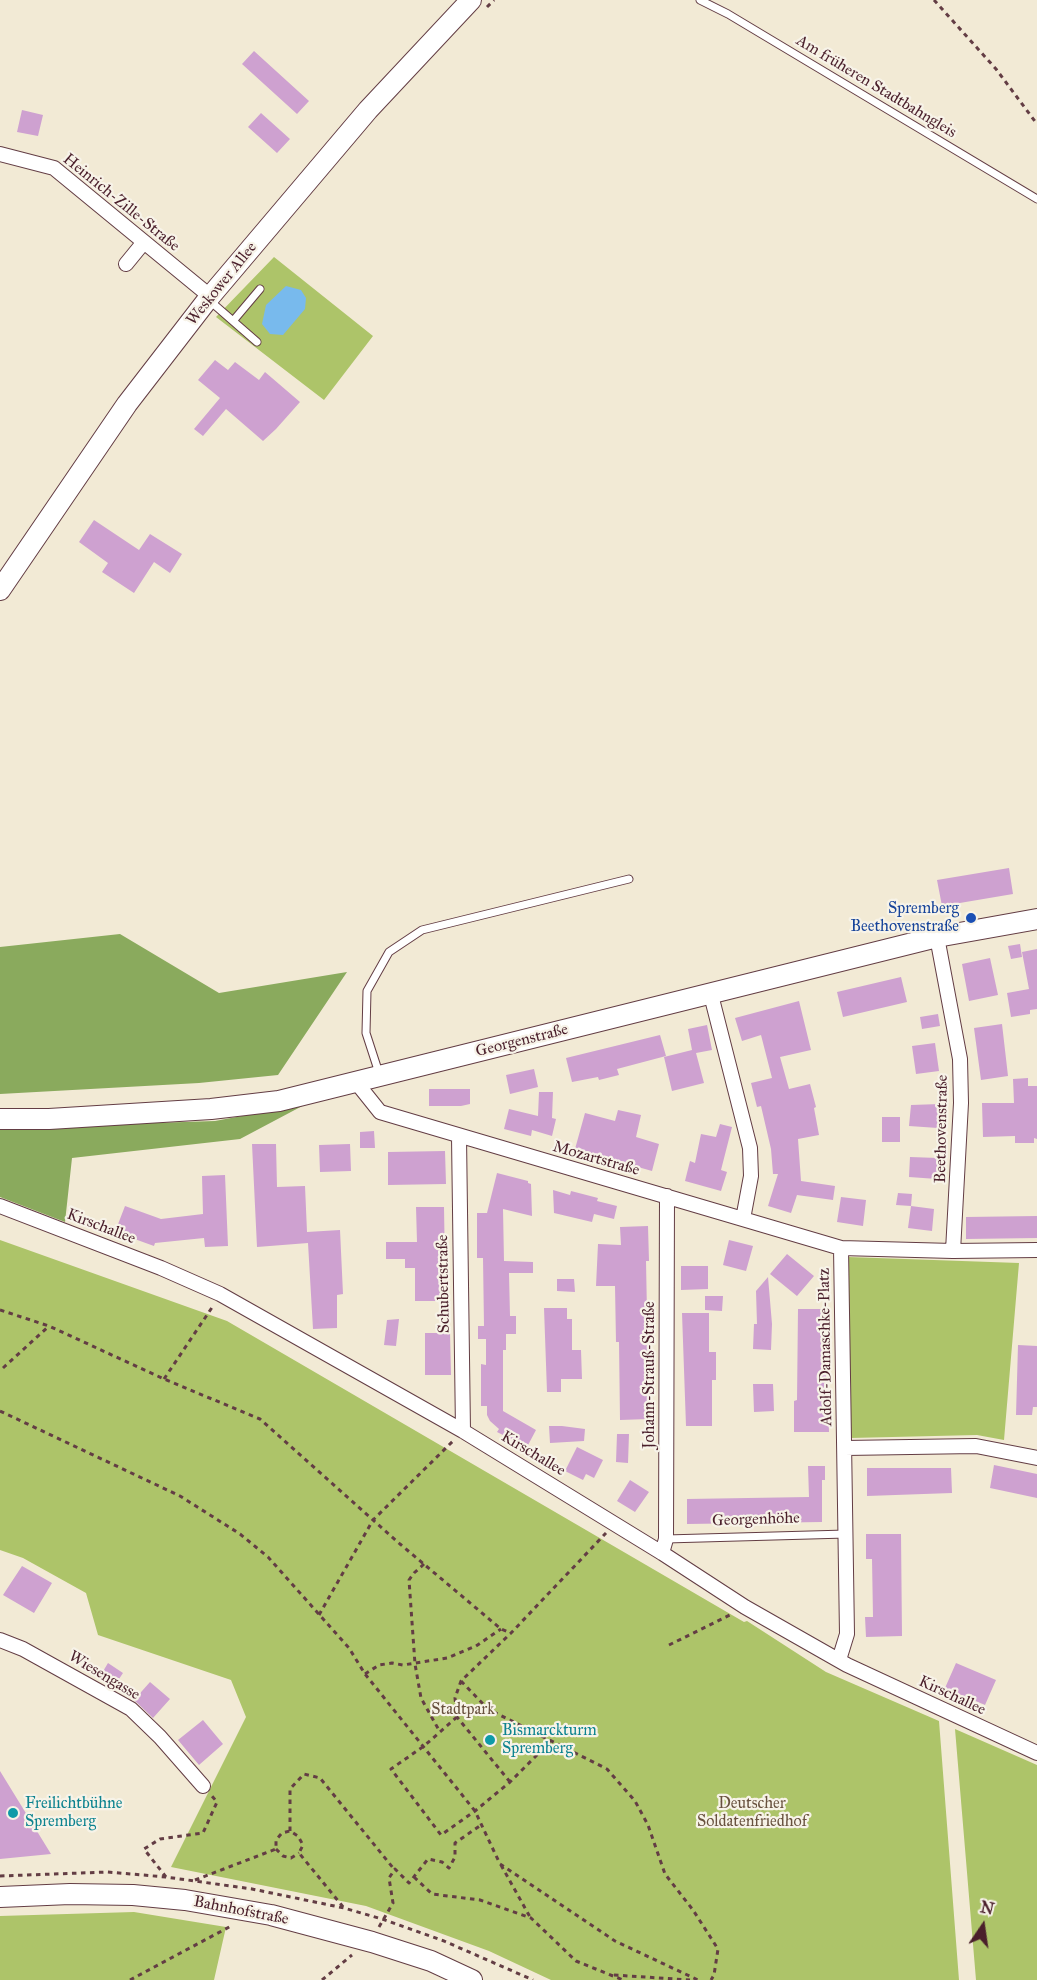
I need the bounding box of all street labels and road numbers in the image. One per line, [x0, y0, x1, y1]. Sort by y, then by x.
street label: Am früheren Stadtbahngleis [792, 31, 960, 143]
street label: Heinrich-Zille-Straße [59, 150, 183, 256]
street label: Weskower Allee [183, 239, 261, 329]
street label: Georgenstraße [474, 1020, 570, 1062]
street label: Beethovenstraße [931, 1075, 953, 1183]
street label: Mozartstraße [550, 1137, 642, 1181]
street label: Kirschallee [64, 1205, 138, 1249]
street label: Schubertstraße [434, 1235, 454, 1333]
street label: Adolf-Damaschke-Platz [815, 1268, 837, 1426]
street label: Johann-Strauß-Straße [640, 1301, 660, 1449]
street label: Kirschallee [497, 1427, 569, 1481]
street label: Georgenhöhe [712, 1509, 800, 1531]
street label: Wiesengasse [65, 1647, 143, 1705]
street label: Kirschallee [915, 1672, 989, 1720]
street label: Bahnhofstraße [192, 1892, 290, 1930]

